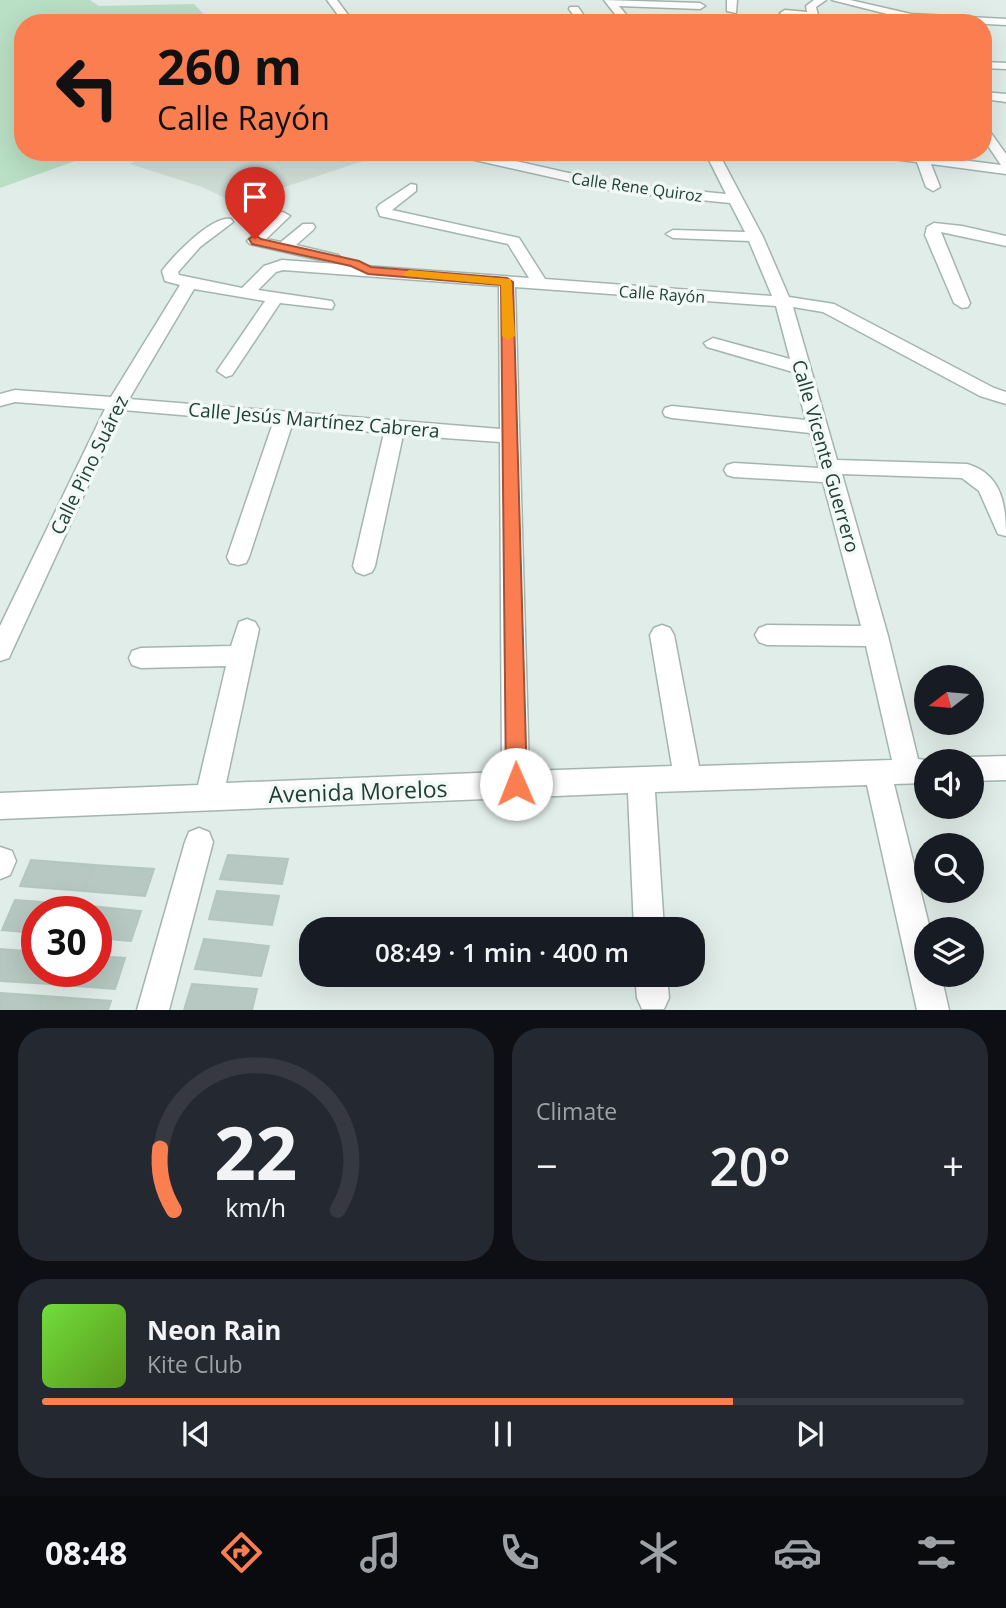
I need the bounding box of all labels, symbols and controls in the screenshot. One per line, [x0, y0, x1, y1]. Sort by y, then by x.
text: 260 m [157, 33, 302, 99]
icon: left [42, 42, 133, 133]
text: Calle Rayón [157, 96, 330, 139]
pin [225, 167, 285, 239]
street label: Calle Rene Quiroz [570, 167, 704, 207]
icon: arrive [236, 178, 274, 216]
street label: Calle Rayón [618, 280, 706, 308]
street label: Calle Vicente Guerrero [786, 357, 866, 555]
street label: Calle Pino Suárez [44, 391, 134, 539]
street label: Calle Jesús Martínez Cabrera [187, 396, 441, 444]
north arrow [914, 665, 984, 735]
map controls [914, 665, 984, 987]
position arrow [479, 747, 553, 821]
button: sound [914, 749, 984, 819]
street label: Avenida Morelos [268, 772, 448, 810]
button: search [914, 833, 984, 903]
speed limit sign: 30 [21, 896, 112, 987]
button: layers [914, 917, 984, 987]
text: 08:49 · 1 min · 400 m [375, 934, 629, 970]
text: Climate [536, 1095, 617, 1127]
text: 22 [214, 1103, 298, 1202]
text: 20° [709, 1130, 791, 1201]
text: − [536, 1139, 558, 1191]
text: + [942, 1139, 964, 1191]
text: km/h [226, 1190, 286, 1224]
text: Neon Rain [147, 1312, 281, 1348]
text: Kite Club [147, 1348, 242, 1380]
icon: previous [177, 1415, 215, 1453]
icon: pause [484, 1415, 522, 1453]
icon: next [791, 1415, 829, 1453]
icon: directions [217, 1528, 266, 1577]
icon: music [356, 1528, 405, 1577]
icon: phone [495, 1528, 544, 1577]
icon: climate [634, 1528, 683, 1577]
icon: car [773, 1528, 822, 1577]
icon: filters [912, 1528, 961, 1577]
text: 08:48 [45, 1531, 127, 1574]

